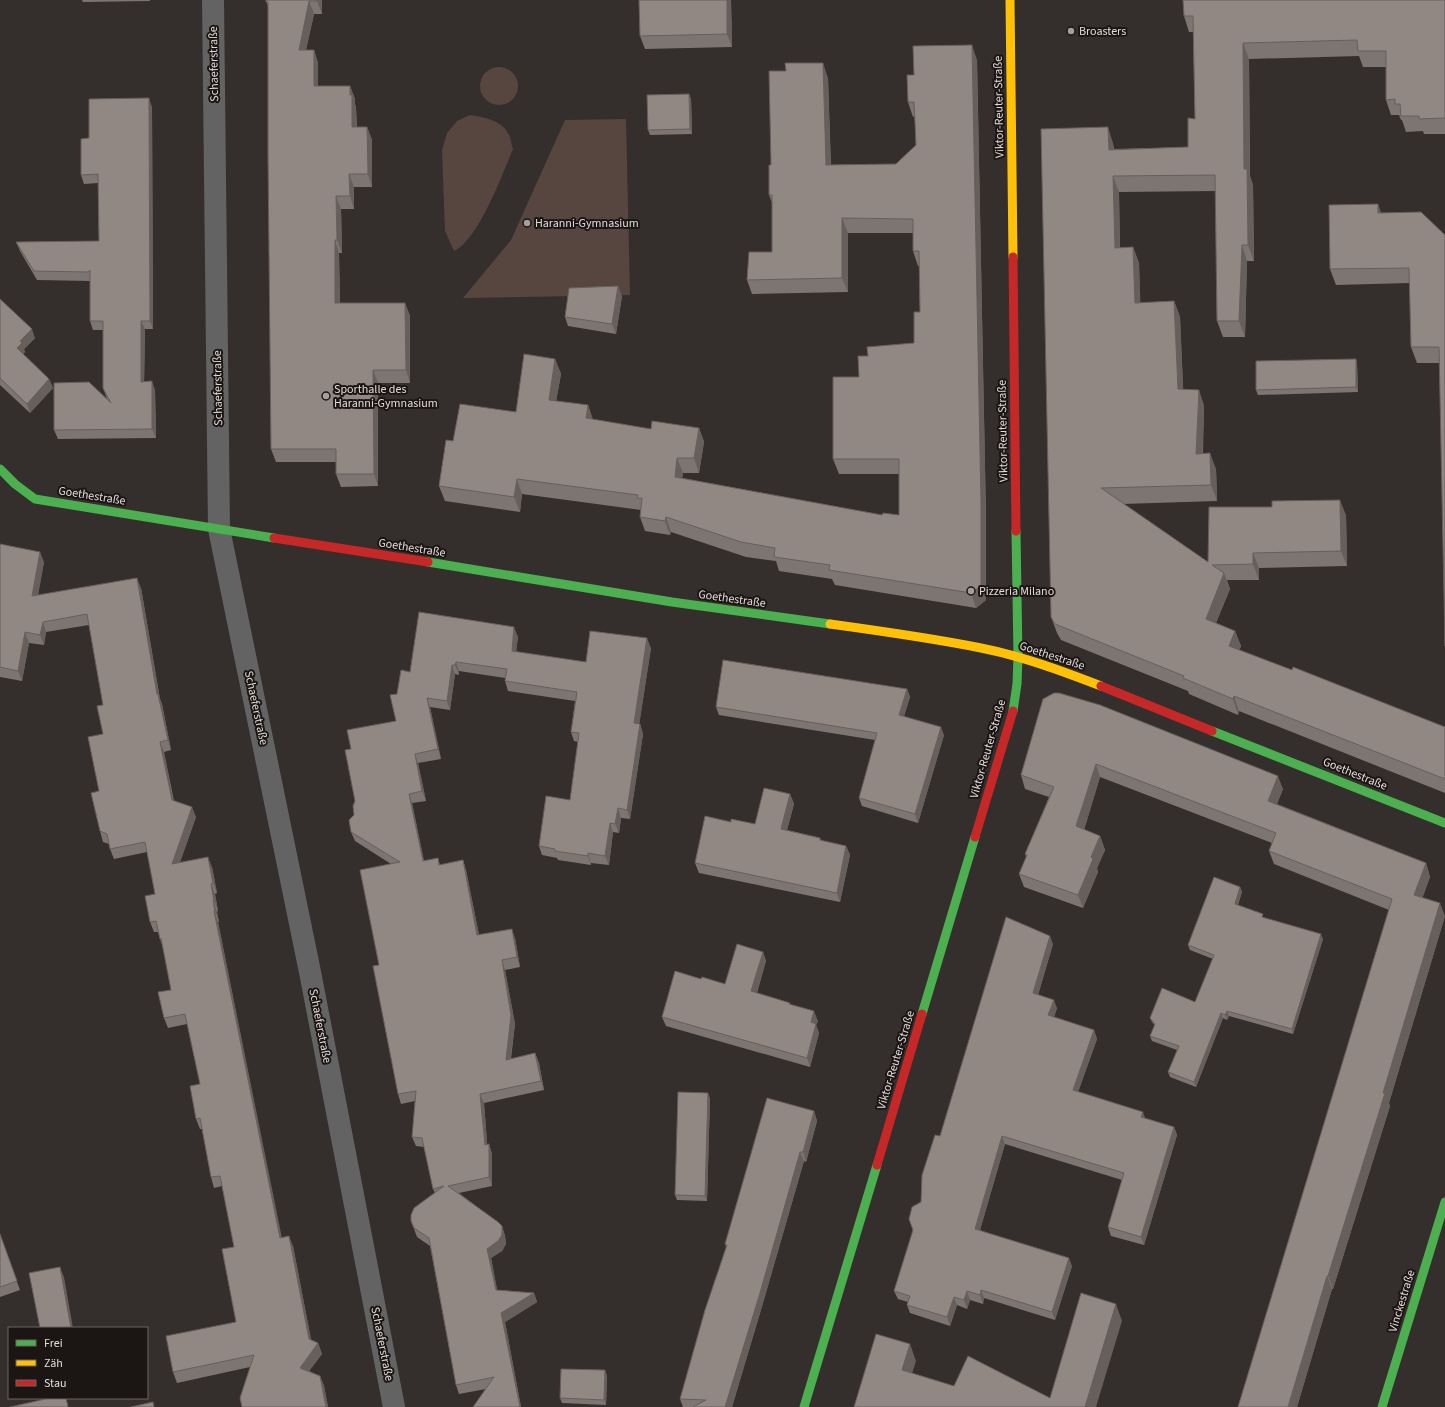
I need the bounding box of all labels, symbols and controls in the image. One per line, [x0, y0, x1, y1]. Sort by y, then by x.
place label: Broasters [1079, 23, 1126, 40]
street label: Schaeferstraße [205, 26, 223, 102]
marker: Broasters [1066, 26, 1076, 36]
street label: Viktor-Reuter-Straße [990, 56, 1008, 158]
place label: Haranni-Gymnasium [535, 215, 639, 232]
marker: Haranni-Gymnasium [522, 218, 532, 228]
street label: Schaeferstraße [209, 350, 227, 426]
street label: Viktor-Reuter-Straße [994, 380, 1012, 482]
place label: Sporthalle des Haranni-Gymnasium [334, 381, 438, 412]
marker: Sporthalle des Haranni-Gymnasium [321, 391, 331, 401]
street label: Goethestraße [57, 482, 127, 510]
street label: Goethestraße [377, 534, 447, 562]
place label: Pizzeria Milano [979, 583, 1054, 600]
street label: Goethestraße [697, 586, 767, 612]
marker: Pizzeria Milano [966, 586, 976, 596]
street label: Goethestraße [1017, 637, 1087, 675]
street label: Schaeferstraße [240, 669, 272, 747]
street label: Viktor-Reuter-Straße [966, 697, 1010, 800]
street label: Goethestraße [1320, 753, 1390, 795]
street label: Schaeferstraße [304, 987, 336, 1065]
street label: Viktor-Reuter-Straße [873, 1009, 919, 1111]
street label: Vinckestraße [1384, 1268, 1420, 1334]
street label: Schaeferstraße [366, 1305, 398, 1383]
legend [8, 1327, 148, 1399]
text: Frei [44, 1335, 63, 1352]
text: Zäh [44, 1355, 63, 1372]
text: Stau [44, 1375, 67, 1392]

